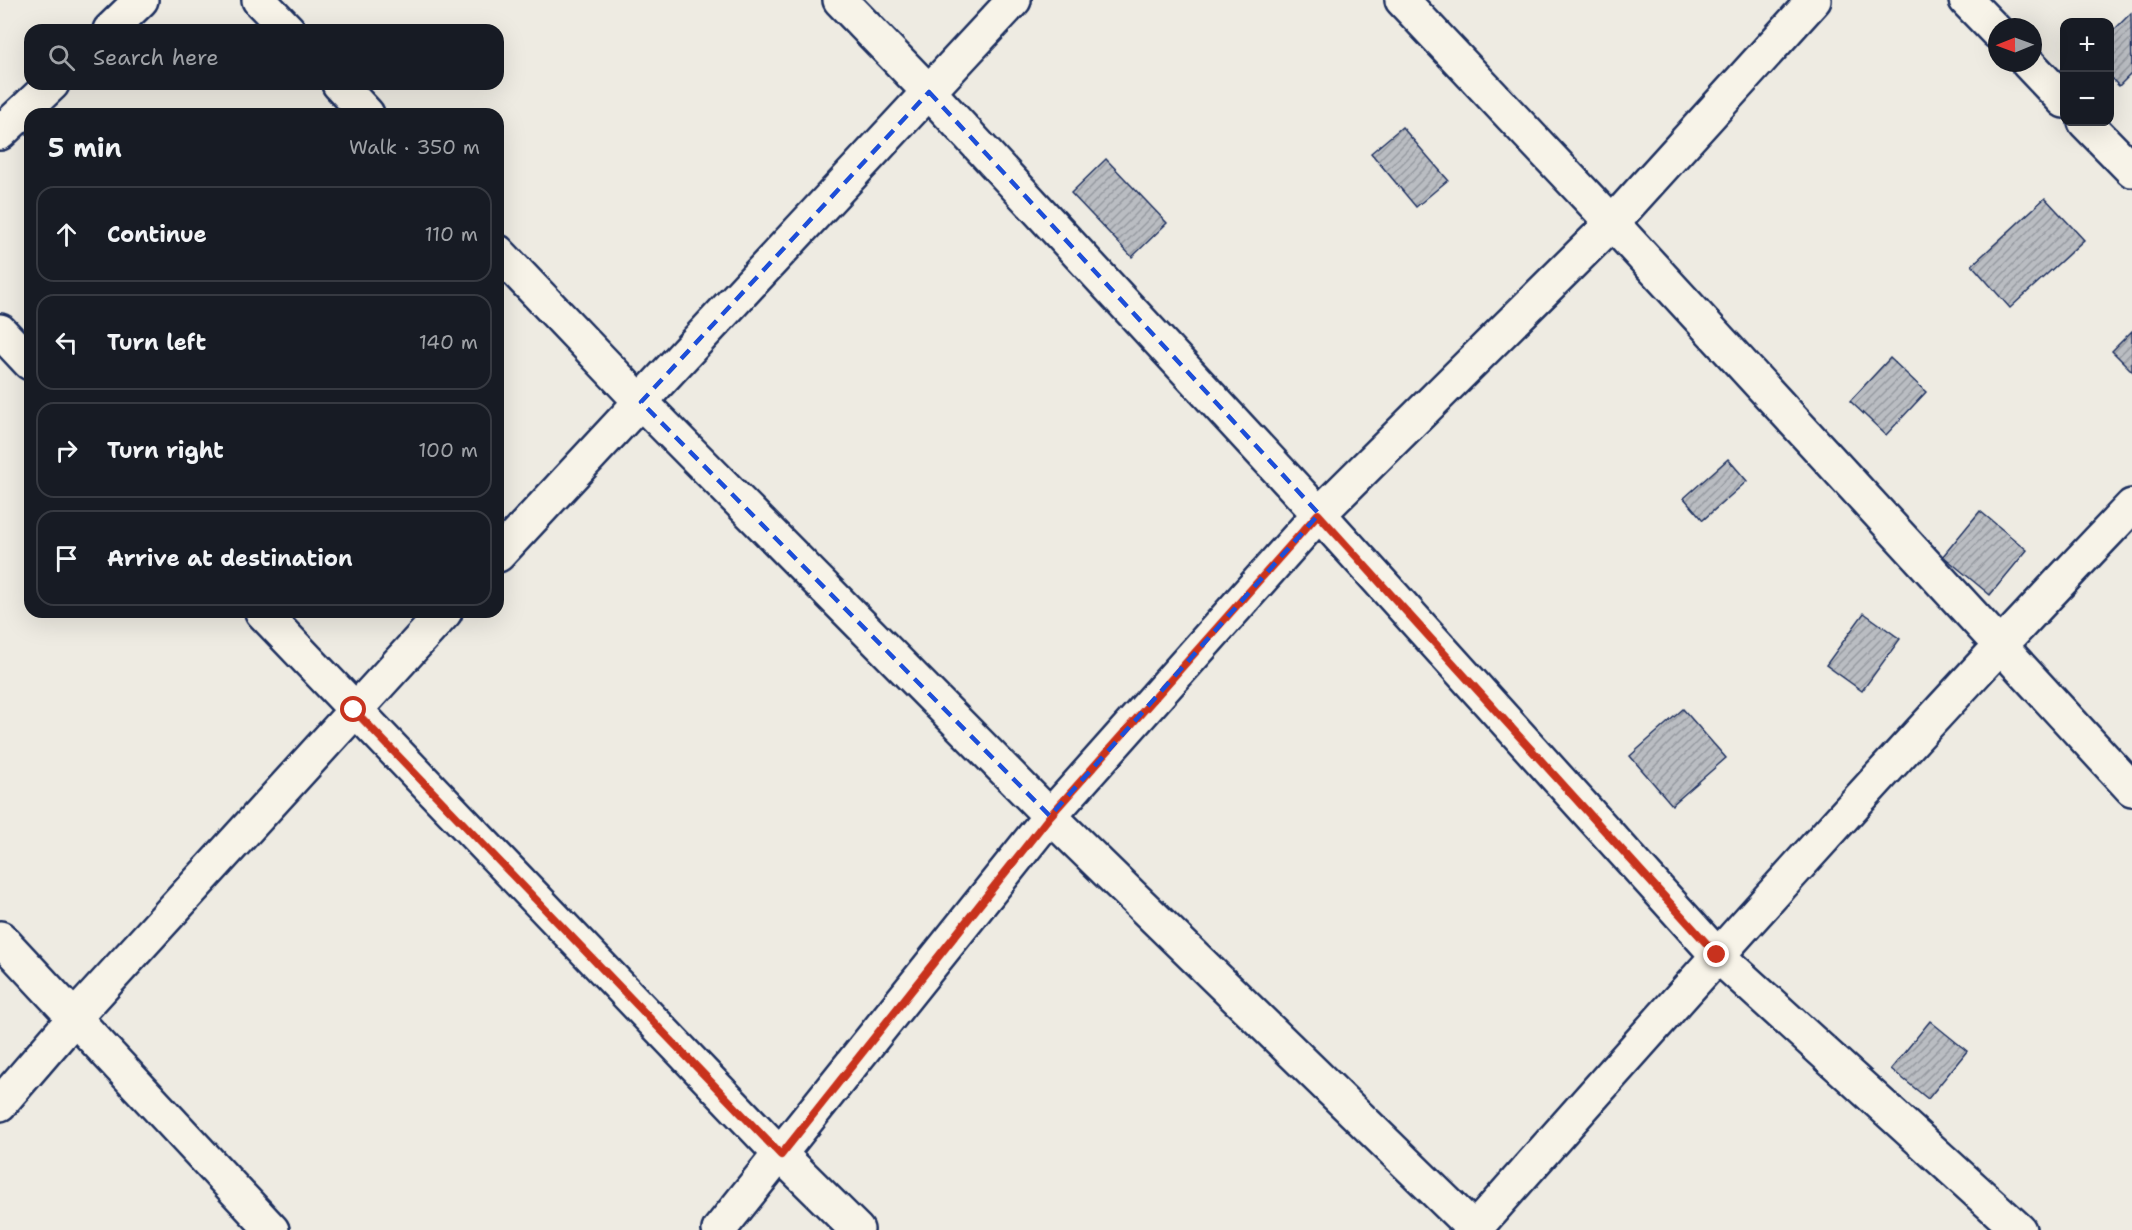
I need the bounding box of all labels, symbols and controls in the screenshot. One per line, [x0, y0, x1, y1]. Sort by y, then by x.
north arrow [1988, 18, 2042, 72]
map controls [2060, 18, 2114, 126]
button: + [2060, 18, 2114, 72]
search box [24, 24, 504, 90]
icon: search [45, 41, 78, 74]
text: Search here [93, 43, 219, 72]
button: − [2060, 72, 2114, 126]
text: 5 min [48, 130, 122, 165]
text: Walk · 350 m [349, 134, 480, 160]
icon: ahead [50, 218, 83, 251]
text: Continue [107, 220, 207, 249]
text: 110 m [424, 221, 478, 247]
icon: left [50, 326, 83, 359]
text: Turn left [107, 328, 206, 357]
text: 140 m [419, 329, 478, 355]
icon: right [50, 434, 83, 467]
text: Turn right [107, 436, 224, 465]
text: 100 m [418, 437, 478, 463]
icon: arrive [50, 542, 83, 575]
text: Arrive at destination [107, 544, 353, 573]
route start [340, 696, 366, 722]
route end [1703, 941, 1729, 967]

